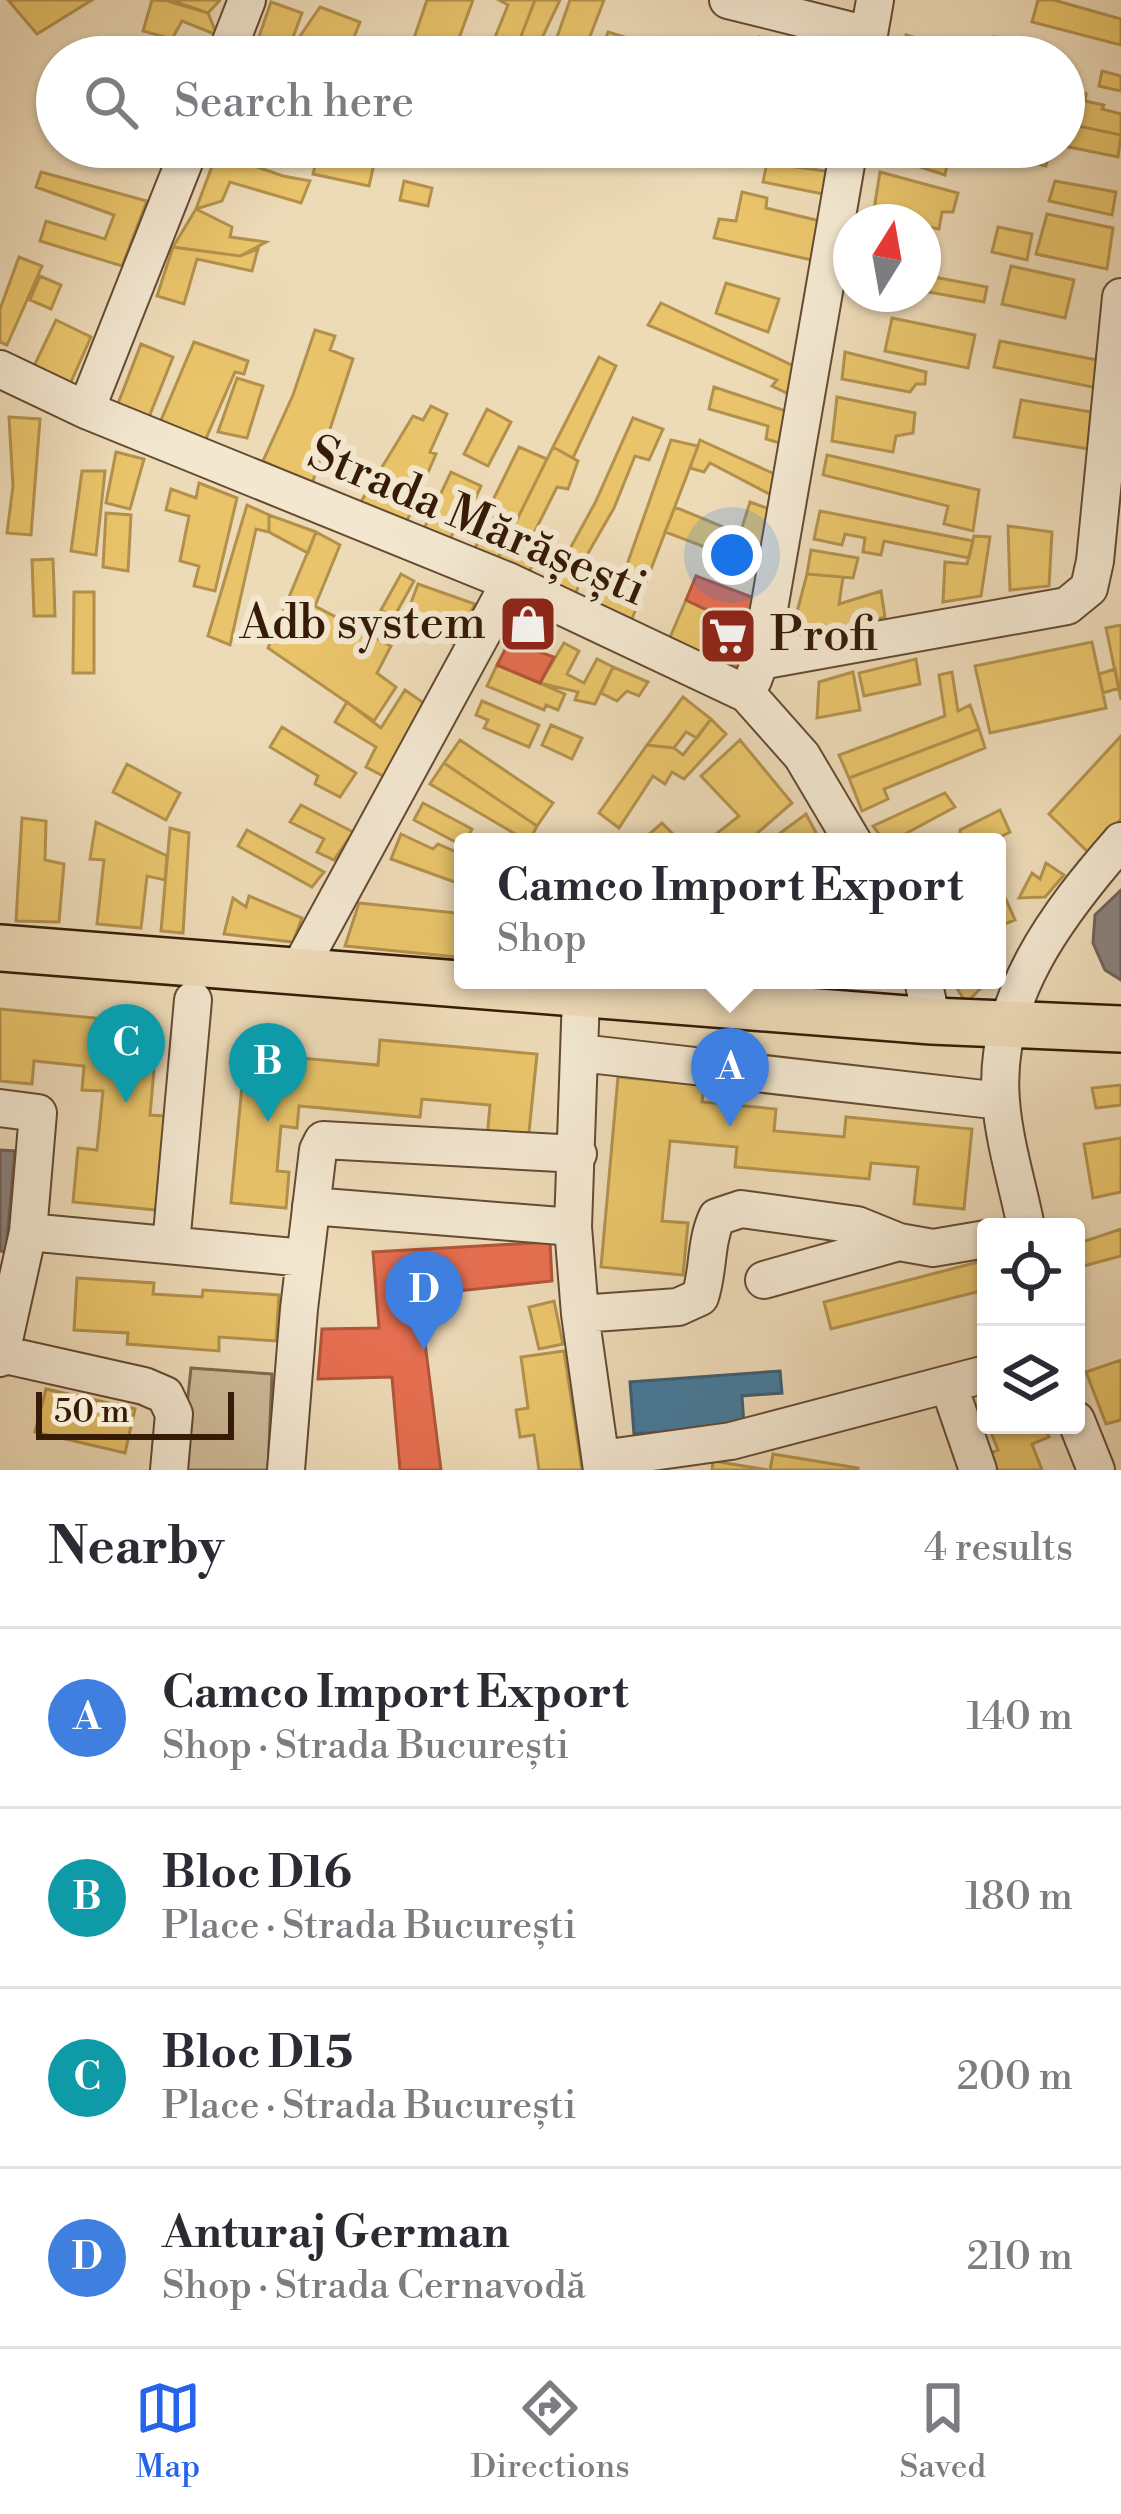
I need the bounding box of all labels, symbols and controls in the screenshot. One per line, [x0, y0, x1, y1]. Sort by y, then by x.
search box [36, 36, 1085, 168]
icon: search [78, 69, 144, 135]
text: Search here [174, 74, 414, 131]
north arrow [833, 204, 941, 312]
street label: Strada Mărășești [299, 424, 655, 620]
your location [702, 525, 762, 585]
shop icon: Adb system [497, 593, 559, 655]
place label: Adb system [239, 594, 486, 654]
supermarket icon: Profi [697, 605, 759, 667]
place label: Profi [770, 606, 879, 666]
popup [454, 833, 1006, 989]
text: Camco Import Export [497, 858, 963, 915]
text: Shop [497, 915, 587, 964]
pin: C [87, 1004, 165, 1103]
pin: B [229, 1023, 307, 1122]
pin: A [691, 1028, 769, 1127]
map controls [977, 1218, 1085, 1434]
button: locate [977, 1218, 1085, 1326]
pin: D [385, 1251, 463, 1350]
button: layers [977, 1326, 1085, 1434]
scale bar [36, 1386, 234, 1439]
text: 50 m [54, 1392, 130, 1433]
text: Nearby [48, 1516, 224, 1580]
text: 4 results [924, 1524, 1073, 1573]
text: Camco Import Export [162, 1665, 628, 1722]
text: A [73, 1693, 101, 1742]
text: 140 m [966, 1693, 1073, 1742]
text: Shop · Strada București [162, 1722, 569, 1771]
text: Bloc D16 [162, 1845, 352, 1902]
text: B [72, 1873, 102, 1922]
text: 180 m [965, 1873, 1073, 1922]
text: Place · Strada București [162, 1902, 576, 1951]
text: Bloc D15 [162, 2025, 353, 2082]
text: C [73, 2053, 101, 2102]
text: 200 m [957, 2053, 1073, 2102]
text: Place · Strada București [162, 2082, 576, 2131]
text: Anturaj German [162, 2205, 510, 2262]
text: D [71, 2233, 103, 2282]
text: 210 m [967, 2233, 1073, 2282]
text: Shop · Strada Cernavodă [162, 2262, 586, 2311]
tab: Map [135, 2375, 201, 2488]
tab: Directions [471, 2375, 630, 2488]
tab: Saved [899, 2375, 986, 2488]

